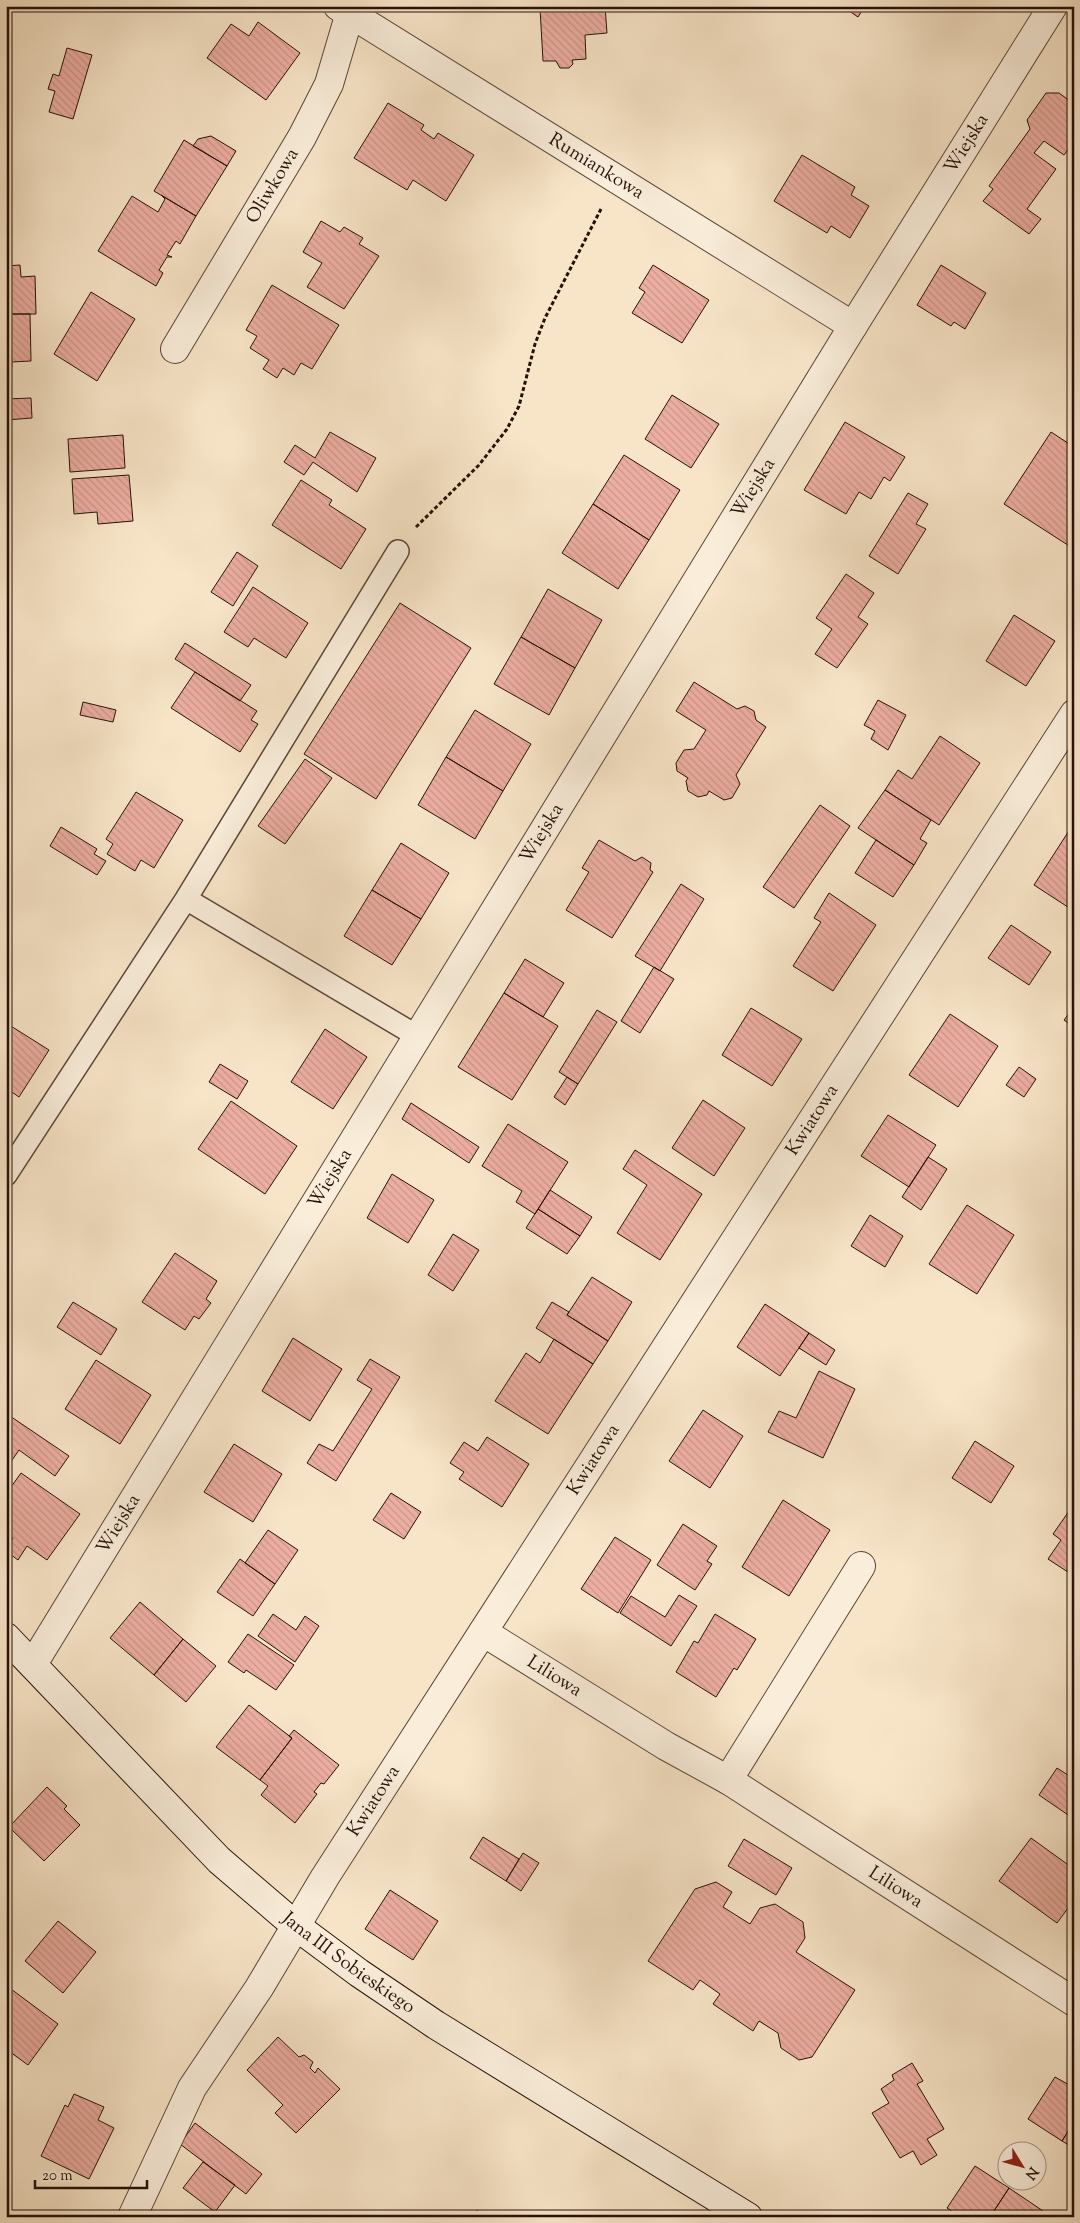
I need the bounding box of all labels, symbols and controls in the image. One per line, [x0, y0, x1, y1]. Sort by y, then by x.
street label: Wiejska [938, 109, 996, 179]
street label: Rumiankowa [543, 126, 649, 207]
street label: Oliwkowa [240, 143, 306, 229]
street label: Wiejska [725, 453, 782, 523]
street label: Wiejska [513, 798, 571, 869]
street label: Kwiatowa [779, 1079, 846, 1161]
street label: Wiejska [302, 1144, 359, 1214]
street label: Kwiatowa [561, 1419, 627, 1501]
street label: Wiejska [90, 1489, 148, 1559]
street label: Liliowa [522, 1649, 587, 1704]
street label: Kwiatowa [341, 1760, 407, 1842]
street label: Liliowa [863, 1860, 928, 1915]
street label: Jana III Sobieskiego [275, 1905, 420, 2021]
north arrow [998, 2140, 1048, 2190]
scale bar [35, 2158, 148, 2190]
text: N [1019, 2162, 1042, 2183]
text: 20 m [42, 2166, 73, 2187]

